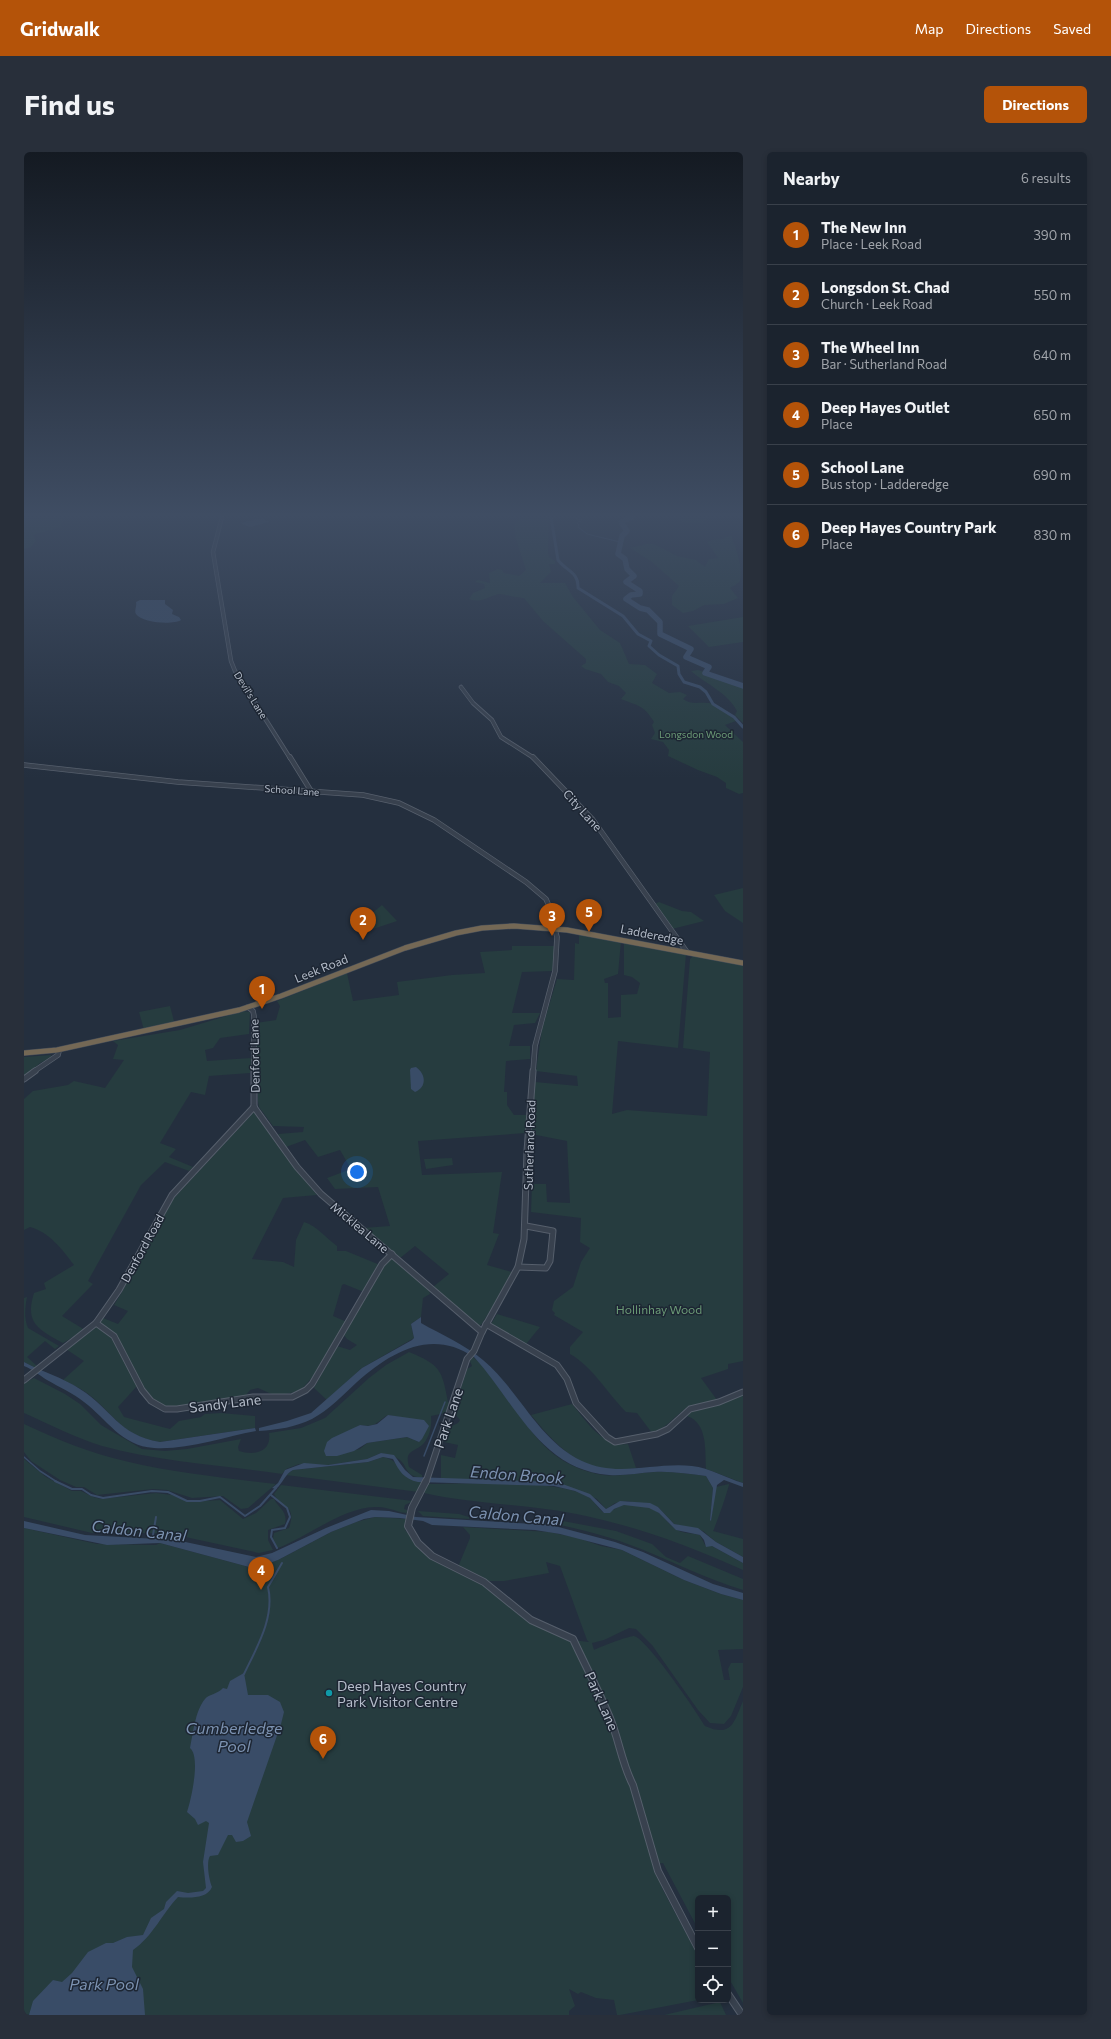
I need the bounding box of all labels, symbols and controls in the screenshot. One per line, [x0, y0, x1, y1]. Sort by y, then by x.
text: Gridwalk [20, 17, 100, 40]
text: Map [915, 20, 944, 37]
text: Directions [966, 20, 1031, 37]
text: Saved [1053, 20, 1091, 37]
button: Directions [984, 86, 1087, 123]
text: Find us [24, 87, 115, 121]
text: Nearby [783, 168, 840, 189]
text: 6 results [1021, 170, 1071, 186]
text: The New Inn [821, 218, 906, 236]
text: 1 [793, 227, 799, 243]
text: 390 m [1033, 227, 1071, 243]
text: Place · Leek Road [821, 236, 922, 252]
text: Longsdon St. Chad [821, 278, 950, 296]
text: 2 [792, 287, 800, 303]
text: 550 m [1034, 287, 1071, 303]
text: Church · Leek Road [821, 296, 933, 312]
text: The Wheel Inn [821, 338, 919, 356]
text: 3 [792, 347, 800, 363]
text: 640 m [1033, 347, 1071, 363]
text: Bar · Sutherland Road [821, 356, 947, 372]
text: Deep Hayes Outlet [821, 398, 950, 416]
text: 4 [792, 407, 800, 423]
text: 650 m [1033, 407, 1071, 423]
text: Place [821, 416, 853, 432]
text: School Lane [821, 458, 904, 476]
text: 5 [792, 467, 800, 483]
text: 690 m [1033, 467, 1071, 483]
text: Bus stop · Ladderedge [821, 476, 949, 492]
text: Deep Hayes Country Park [821, 518, 997, 536]
text: 6 [792, 527, 800, 543]
text: 830 m [1033, 527, 1071, 543]
text: Place [821, 536, 853, 552]
street label: Devil's Lane [232, 669, 270, 721]
park label: Longsdon Wood [659, 728, 733, 740]
street label: School Lane [264, 782, 320, 798]
street label: City Lane [561, 786, 605, 834]
pin: 5 [576, 899, 602, 932]
pin: 3 [539, 903, 565, 936]
pin: 2 [350, 907, 376, 940]
street label: Ladderedge [619, 921, 685, 947]
street label: Leek Road [292, 951, 350, 985]
pin: 1 [249, 976, 275, 1009]
street label: Denford Lane [246, 1019, 262, 1093]
street label: Sutherland Road [520, 1100, 538, 1190]
your location [347, 1162, 367, 1182]
street label: Micklea Lane [328, 1199, 392, 1255]
street label: Denford Road [118, 1212, 166, 1284]
park label: Hollinhay Wood [616, 1302, 702, 1316]
street label: Park Lane [430, 1386, 466, 1450]
street label: Sandy Lane [188, 1390, 262, 1416]
water label: Endon Brook [469, 1461, 565, 1487]
water label: Caldon Canal [468, 1501, 565, 1529]
water label: Caldon Canal [91, 1516, 188, 1545]
pin: 4 [248, 1557, 274, 1590]
street label: Park Lane [581, 1669, 623, 1733]
place label: Deep Hayes Country Park Visitor Centre [337, 1677, 467, 1710]
marker: Deep Hayes Country Park Visitor Centre [324, 1688, 334, 1698]
water label: Cumberledge Pool [186, 1718, 283, 1755]
pin: 6 [310, 1726, 336, 1759]
map controls [695, 1895, 731, 2003]
button: + [695, 1895, 731, 1931]
button: − [695, 1931, 731, 1967]
button: locate [695, 1967, 731, 2003]
water label: Park Pool [69, 1974, 140, 1993]

